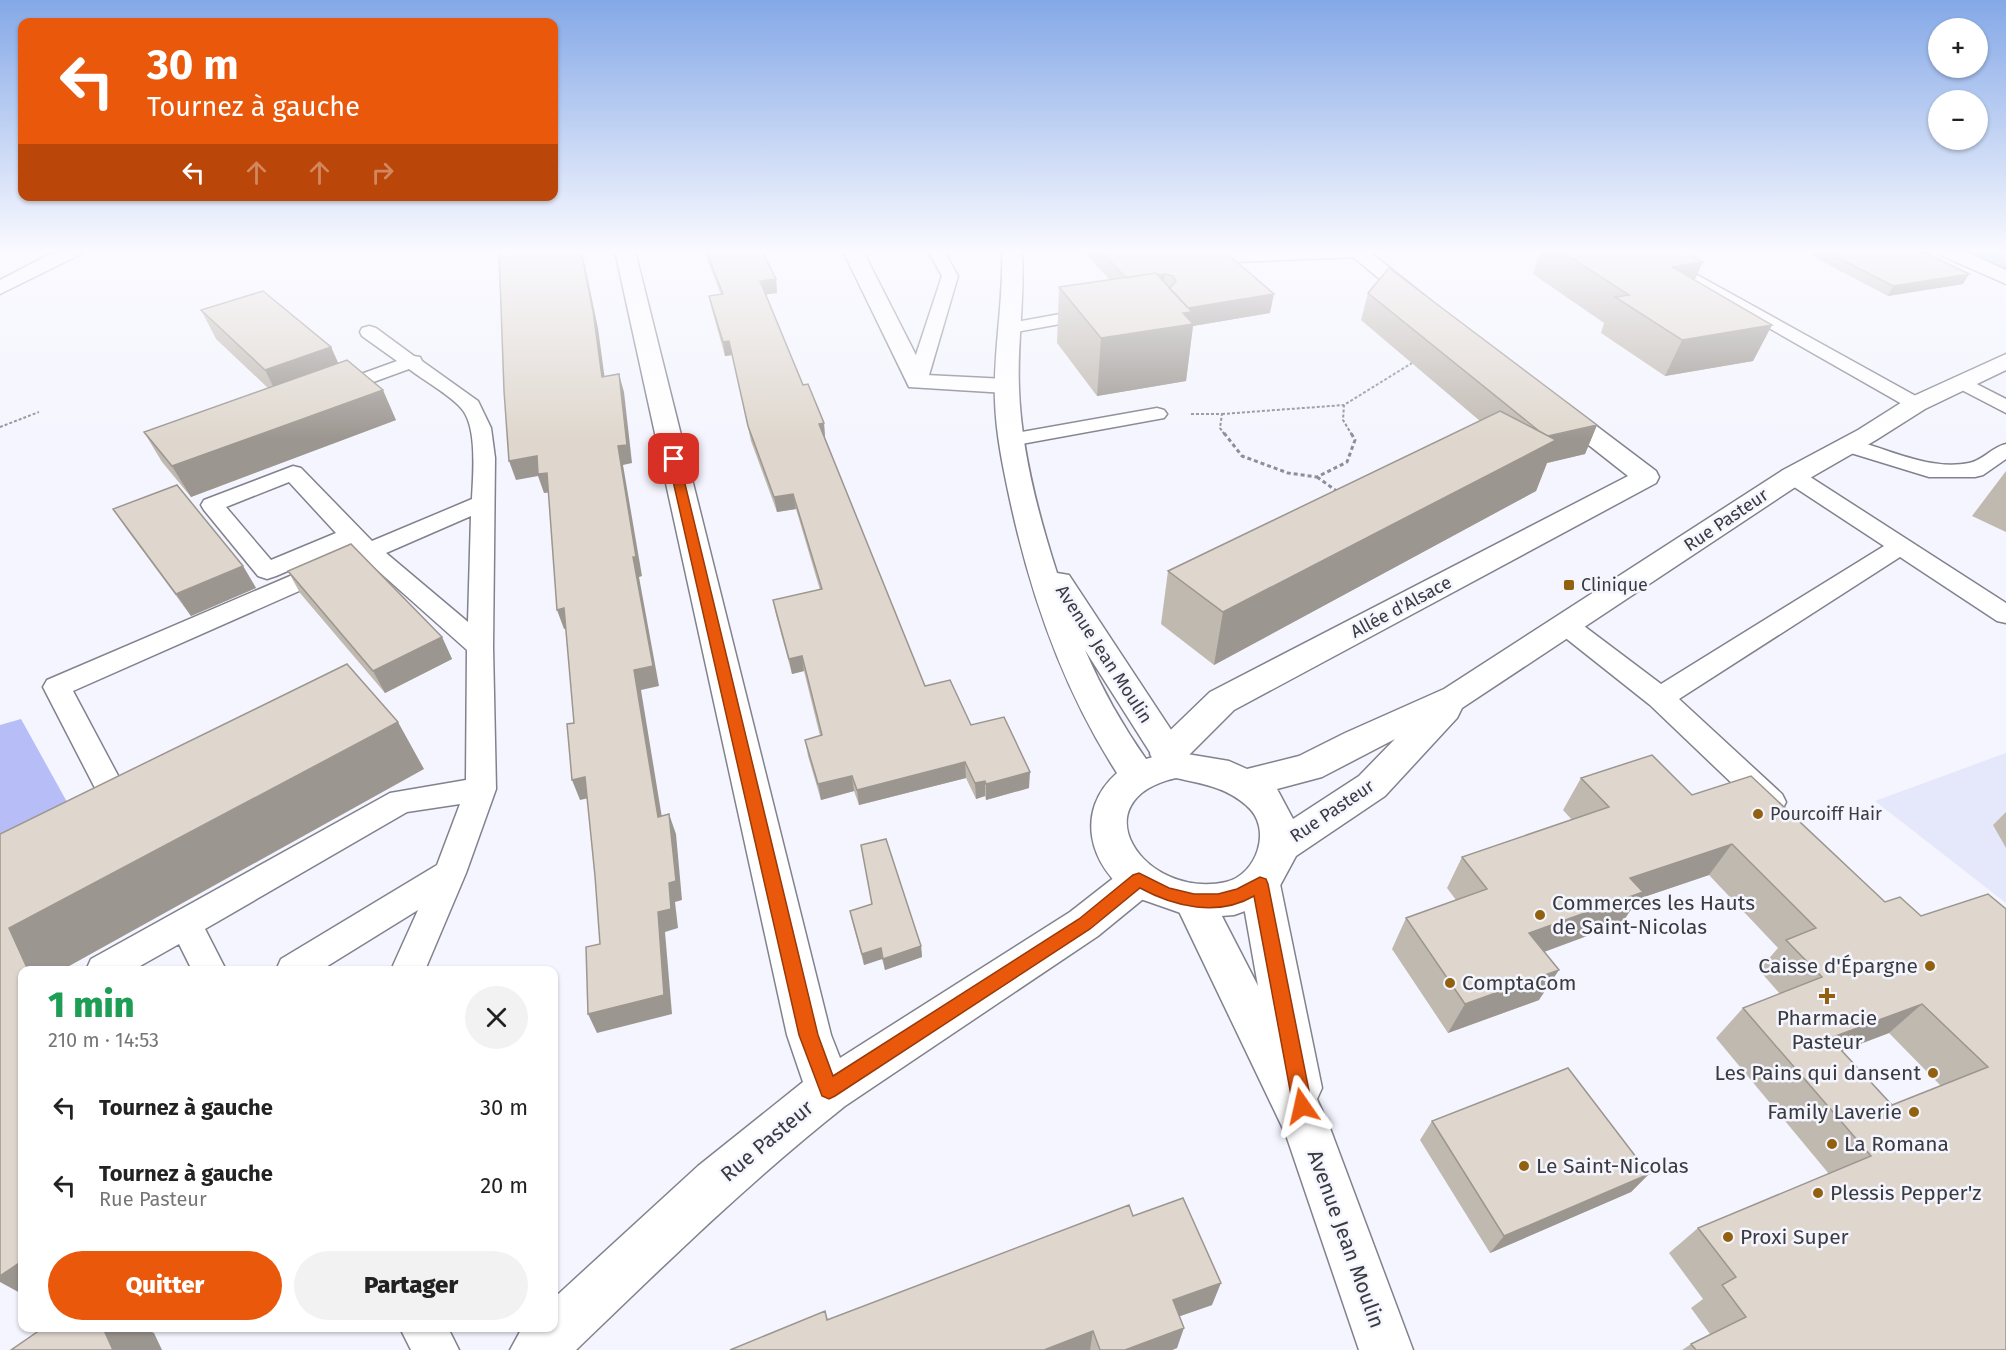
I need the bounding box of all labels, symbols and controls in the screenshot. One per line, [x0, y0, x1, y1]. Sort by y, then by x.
map controls [1928, 18, 1988, 150]
button: + [1928, 18, 1988, 78]
text: 30 m [147, 40, 239, 90]
icon: left [48, 42, 126, 120]
button: − [1928, 90, 1988, 150]
text: Tournez à gauche [147, 91, 360, 123]
icon: left [177, 156, 210, 189]
icon: ahead [240, 156, 273, 189]
icon: ahead [303, 156, 336, 189]
icon: right [366, 156, 399, 189]
pin [648, 433, 699, 484]
icon: arrive [657, 442, 690, 475]
street label: Rue Pasteur [1680, 484, 1772, 556]
street label: Allée d'Alsace [1347, 571, 1455, 643]
place label: Clinique [1581, 574, 1648, 596]
marker: Clinique [1562, 578, 1576, 592]
street label: Avenue Jean Moulin [1051, 581, 1157, 727]
street label: Rue Pasteur [1286, 775, 1378, 847]
place label: Pourcoiff Hair [1770, 803, 1882, 825]
marker: Pourcoiff Hair [1751, 807, 1765, 821]
place label: Commerces les Hauts de Saint-Nicolas [1552, 890, 1755, 940]
marker: Commerces les Hauts de Saint-Nicolas [1533, 908, 1547, 922]
place label: Caisse d'Épargne [1758, 953, 1918, 979]
marker: Caisse d'Épargne [1923, 959, 1937, 973]
place label: ComptaCom [1462, 970, 1577, 996]
marker: ComptaCom [1443, 976, 1457, 990]
text: 1 min [48, 983, 134, 1027]
button: close [465, 986, 528, 1049]
marker: Pharmacie Pasteur [1820, 989, 1834, 1003]
place label: Pharmacie Pasteur [1777, 1005, 1877, 1055]
text: 210 m · 14:53 [48, 1028, 159, 1052]
place label: Les Pains qui dansent [1714, 1060, 1921, 1086]
marker: Les Pains qui dansent [1926, 1066, 1940, 1080]
position arrow [1270, 1074, 1334, 1138]
icon: left [48, 1091, 81, 1124]
text: Tournez à gauche [99, 1094, 273, 1121]
text: 30 m [480, 1094, 528, 1121]
street label: Rue Pasteur [715, 1095, 819, 1187]
place label: Family Laverie [1767, 1099, 1902, 1125]
marker: Family Laverie [1907, 1105, 1921, 1119]
place label: La Romana [1844, 1131, 1949, 1157]
marker: La Romana [1825, 1137, 1839, 1151]
street label: Avenue Jean Moulin [1302, 1147, 1390, 1331]
place label: Le Saint-Nicolas [1536, 1153, 1689, 1179]
marker: Le Saint-Nicolas [1517, 1159, 1531, 1173]
text: Tournez à gauche [99, 1160, 273, 1187]
icon: left [48, 1169, 81, 1202]
text: 20 m [480, 1172, 528, 1199]
place label: Plessis Pepper'z [1830, 1180, 1981, 1206]
marker: Plessis Pepper'z [1811, 1186, 1825, 1200]
text: Rue Pasteur [99, 1187, 207, 1211]
place label: Proxi Super [1740, 1224, 1849, 1250]
marker: Proxi Super [1721, 1230, 1735, 1244]
button: Quitter [48, 1251, 282, 1320]
button: Partager [294, 1251, 528, 1320]

